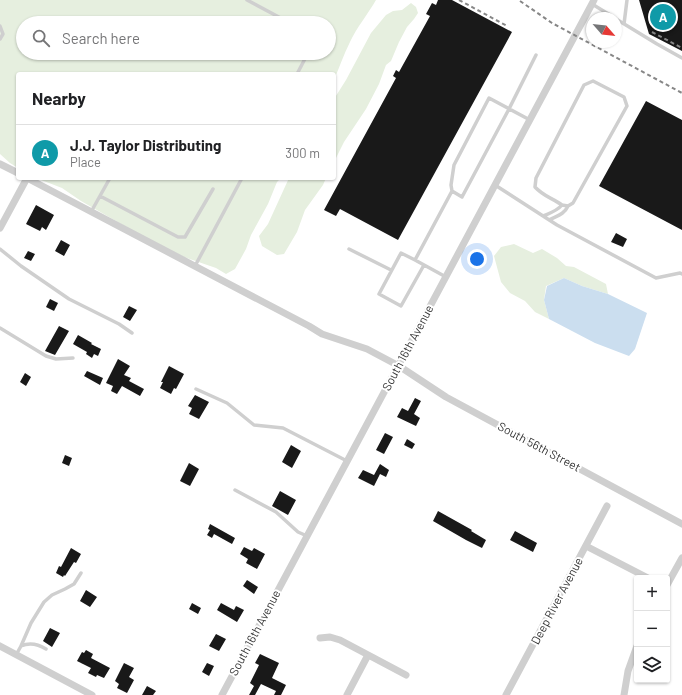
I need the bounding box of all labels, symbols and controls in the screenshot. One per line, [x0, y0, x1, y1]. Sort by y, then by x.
pin: A [650, 2, 676, 32]
north arrow [586, 12, 622, 48]
search box [16, 16, 336, 60]
icon: search [30, 27, 52, 49]
text: Search here [62, 29, 140, 47]
text: Nearby [32, 88, 86, 108]
text: J.J. Taylor Distributing [70, 136, 221, 154]
text: A [41, 145, 49, 161]
text: 300 m [285, 145, 320, 161]
text: Place [70, 154, 101, 170]
your location [467, 249, 487, 269]
street label: South 16th Avenue [379, 302, 436, 393]
street label: South 56th Street [496, 418, 583, 474]
street label: Deep River Avenue [527, 555, 585, 646]
map controls [634, 575, 670, 683]
button: + [634, 575, 670, 611]
street label: South 16th Avenue [226, 587, 283, 678]
button: − [634, 611, 670, 647]
button: layers [634, 647, 670, 683]

